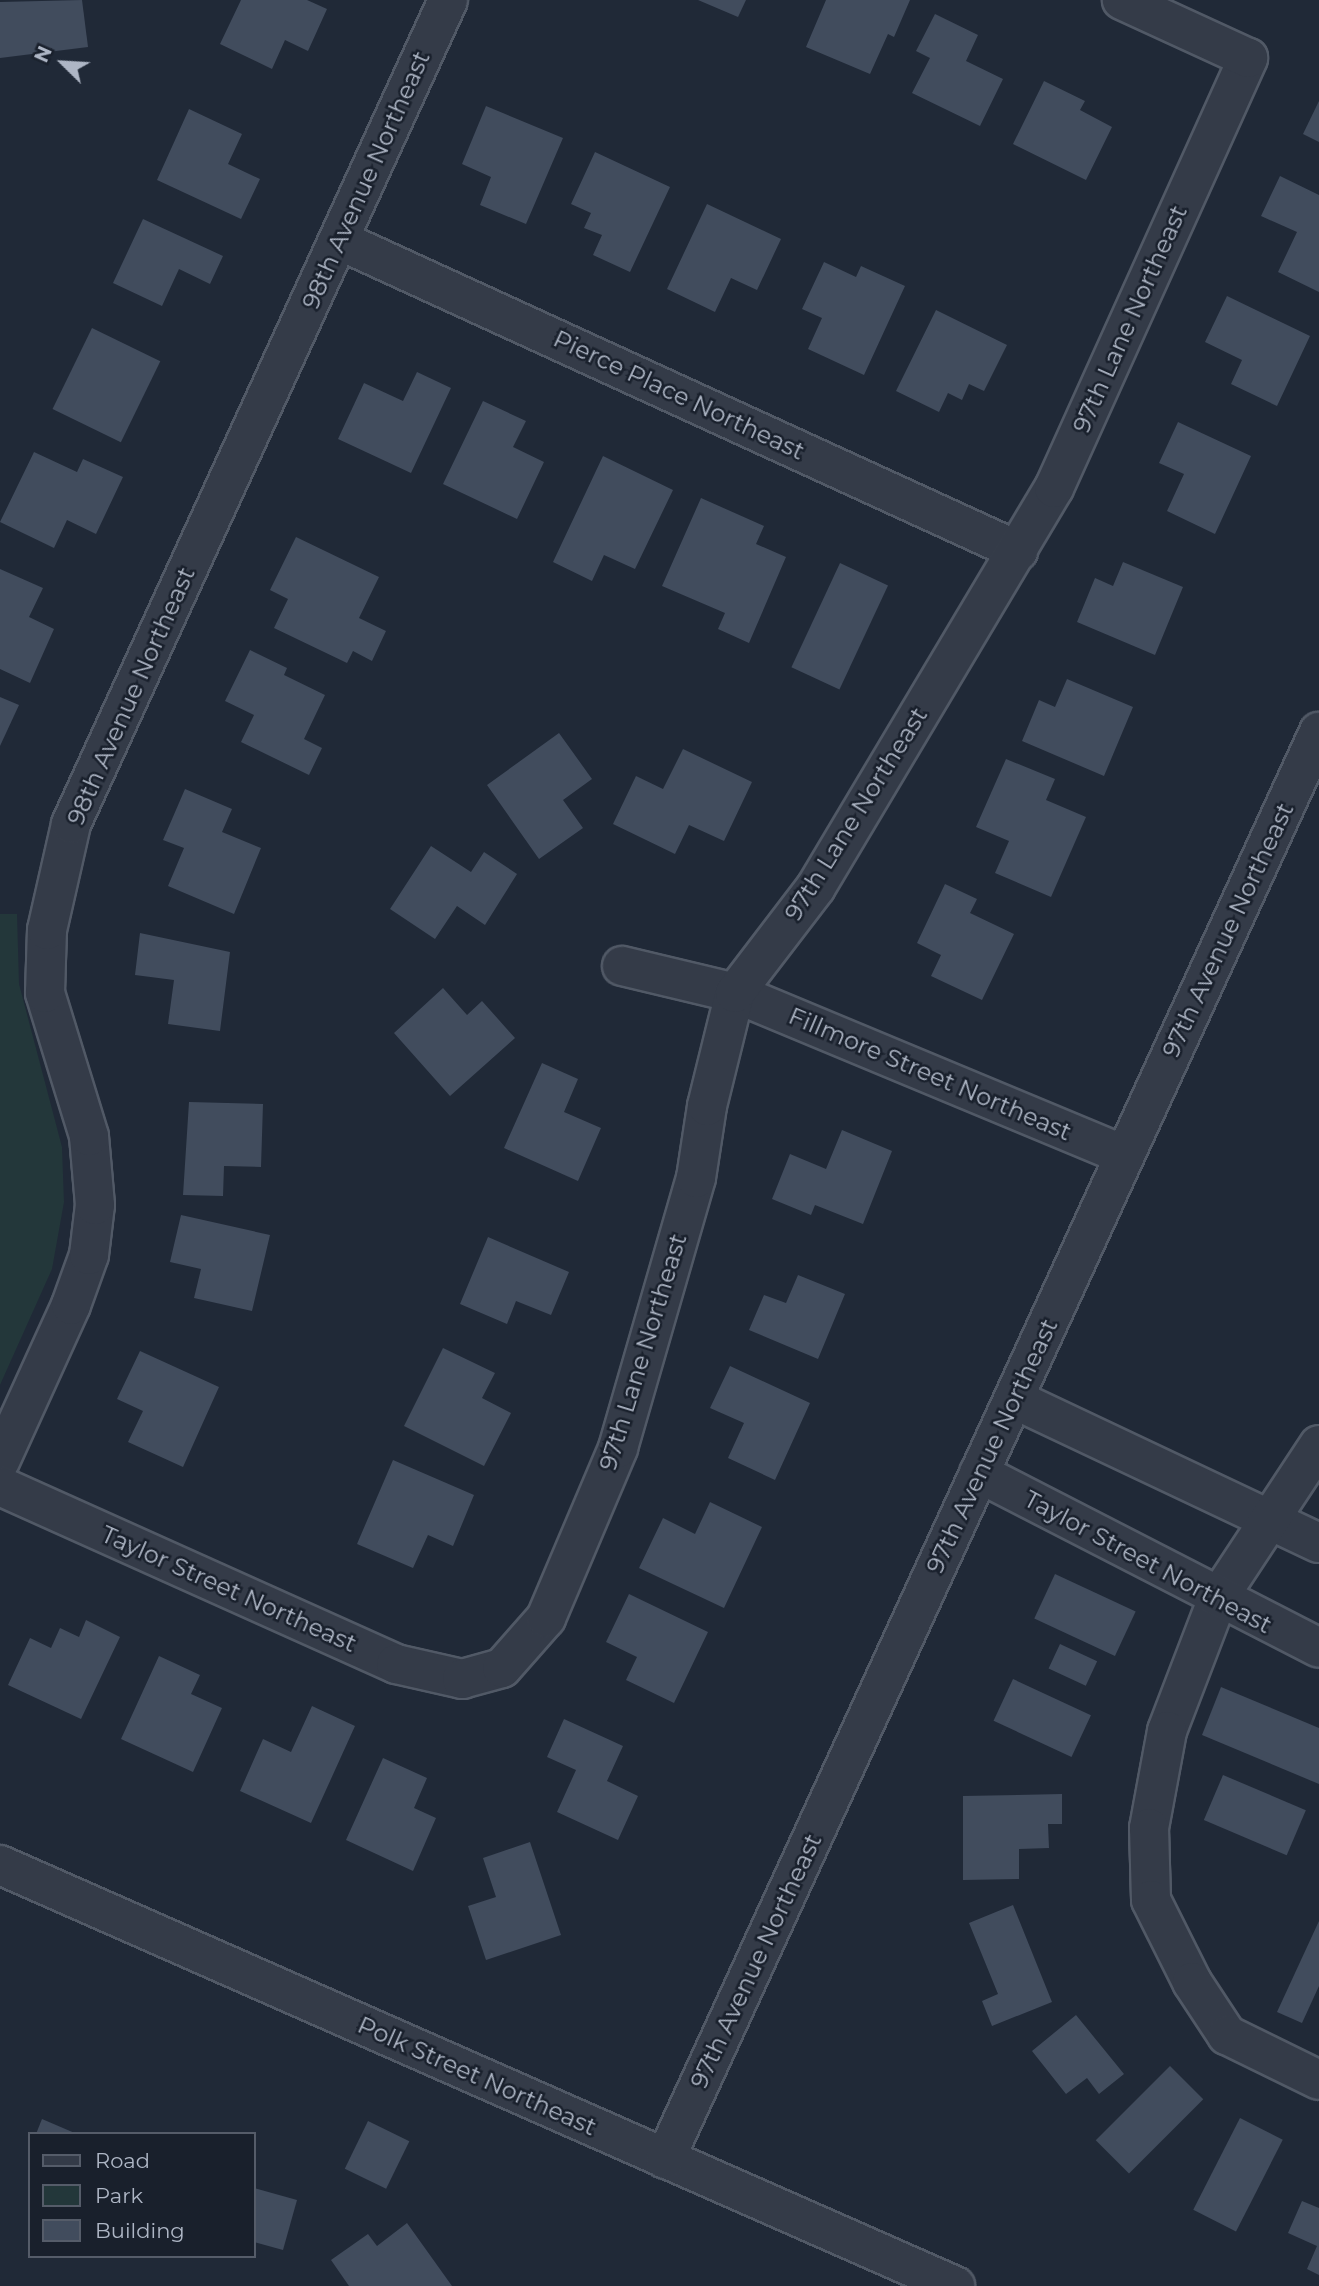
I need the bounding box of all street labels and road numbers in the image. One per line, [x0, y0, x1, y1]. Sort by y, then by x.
street label: 98th Avenue Northeast [296, 47, 436, 313]
street label: 97th Lane Northeast [1067, 201, 1193, 437]
street label: Pierce Place Northeast [549, 324, 809, 466]
street label: 98th Avenue Northeast [61, 563, 201, 829]
street label: 97th Lane Northeast [779, 702, 933, 926]
street label: 97th Avenue Northeast [1156, 798, 1300, 1062]
street label: Fillmore Street Northeast [784, 1001, 1076, 1147]
street label: 97th Lane Northeast [593, 1230, 693, 1474]
street label: 97th Avenue Northeast [920, 1314, 1064, 1578]
street label: Taylor Street Northeast [1019, 1484, 1277, 1640]
street label: Taylor Street Northeast [97, 1520, 361, 1658]
street label: 97th Avenue Northeast [684, 1829, 828, 2093]
street label: Polk Street Northeast [353, 2010, 601, 2142]

